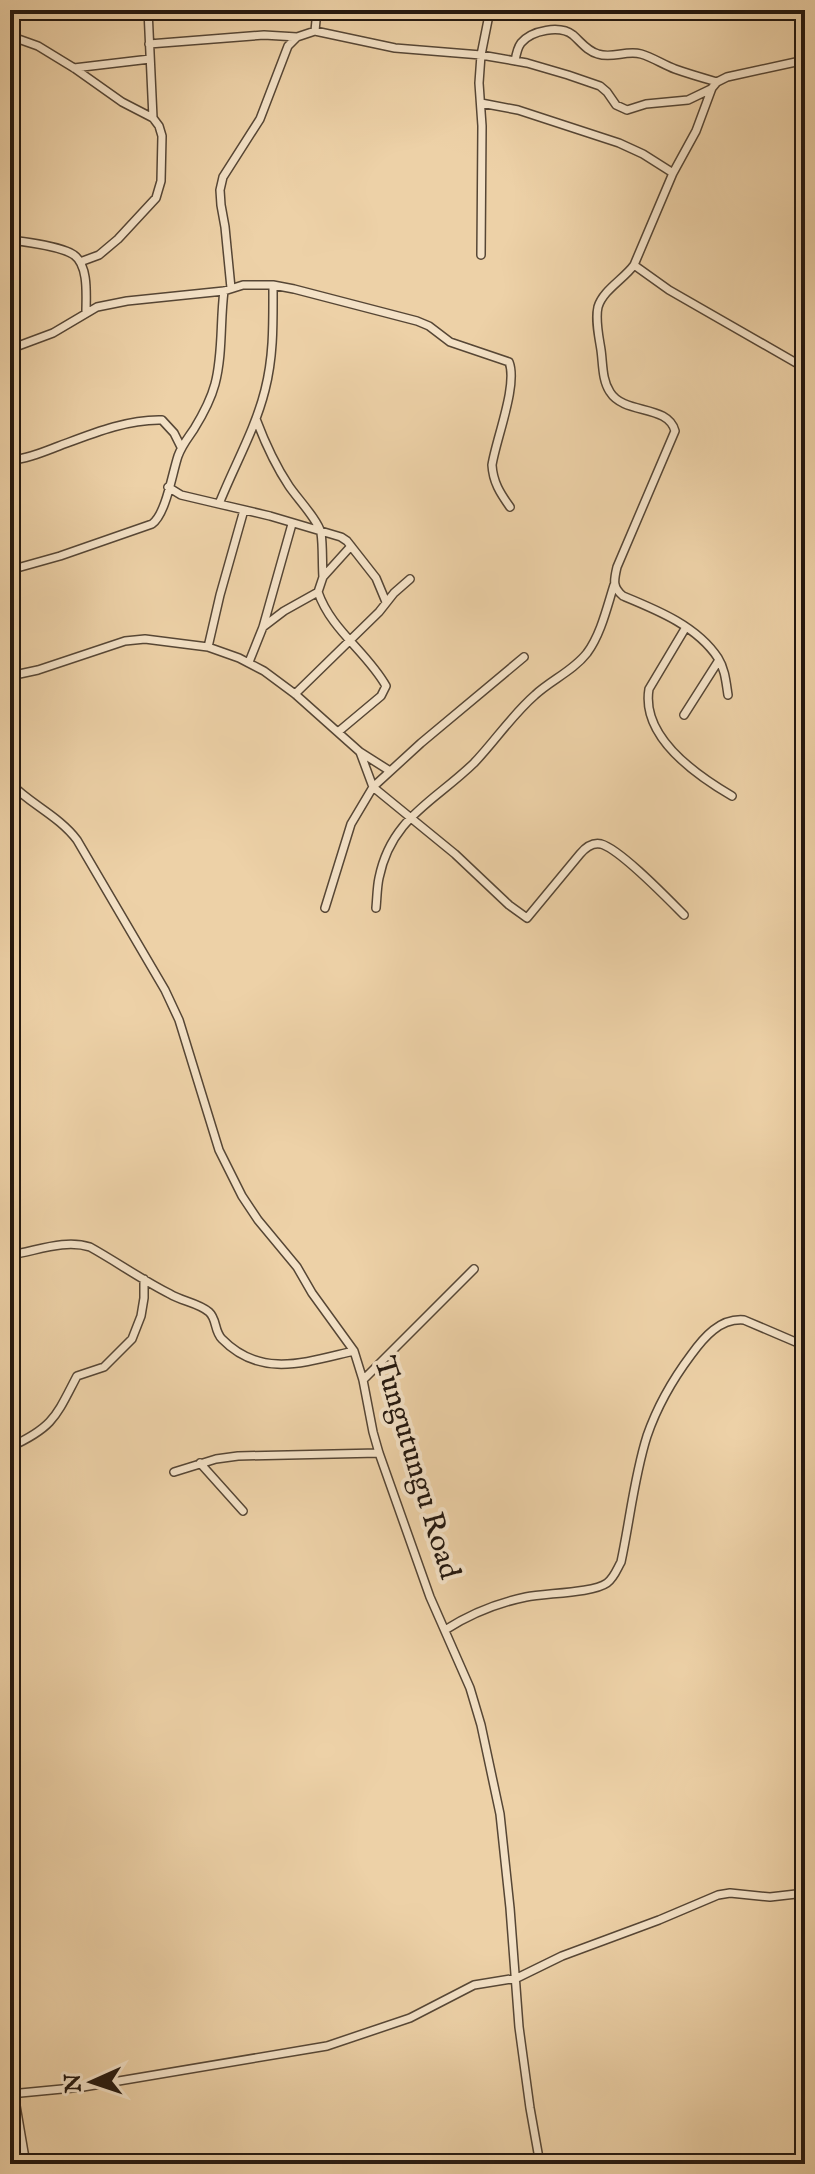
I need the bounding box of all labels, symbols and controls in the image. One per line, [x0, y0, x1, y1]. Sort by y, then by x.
street label: Tungutungu Road [364, 1352, 468, 1585]
north arrow [52, 2042, 132, 2122]
text: N [60, 2073, 89, 2094]

